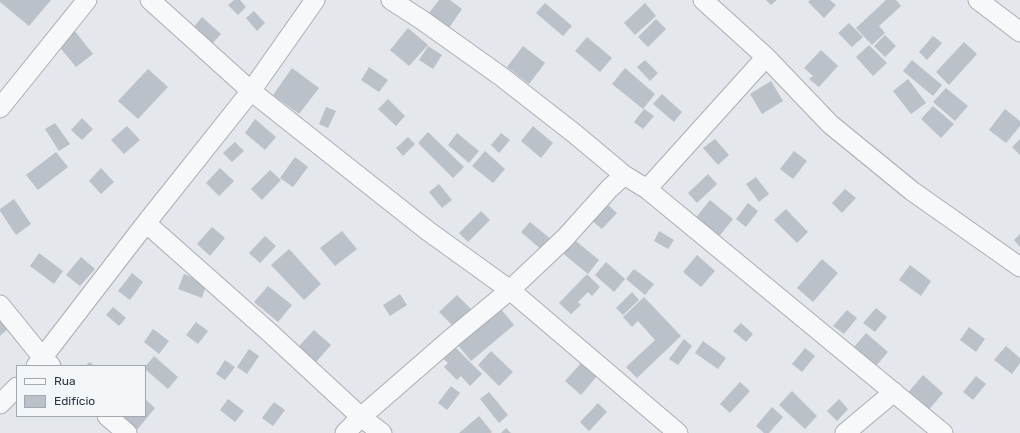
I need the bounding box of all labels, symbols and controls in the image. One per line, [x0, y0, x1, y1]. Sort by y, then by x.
legend [16, 365, 146, 417]
text: Rua [54, 374, 76, 388]
text: Edifício [54, 394, 95, 408]

